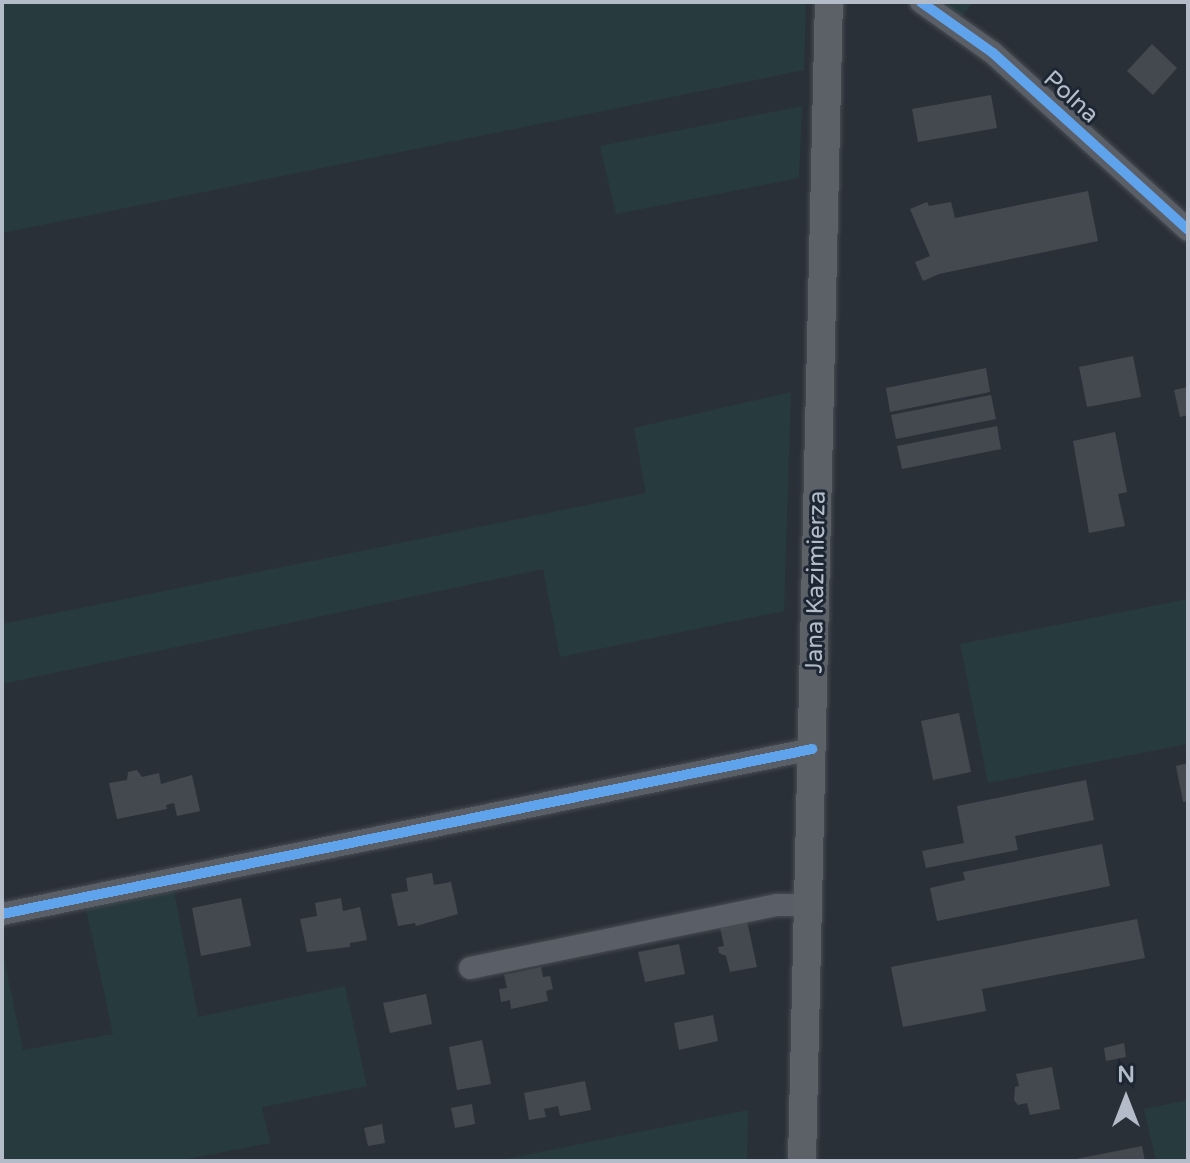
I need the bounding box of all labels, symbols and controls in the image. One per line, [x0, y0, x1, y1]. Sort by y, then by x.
street label: Polna [1037, 65, 1105, 129]
street label: Jana Kazimierza [800, 490, 832, 674]
north arrow [1086, 1059, 1166, 1139]
text: N [1117, 1062, 1135, 1088]

